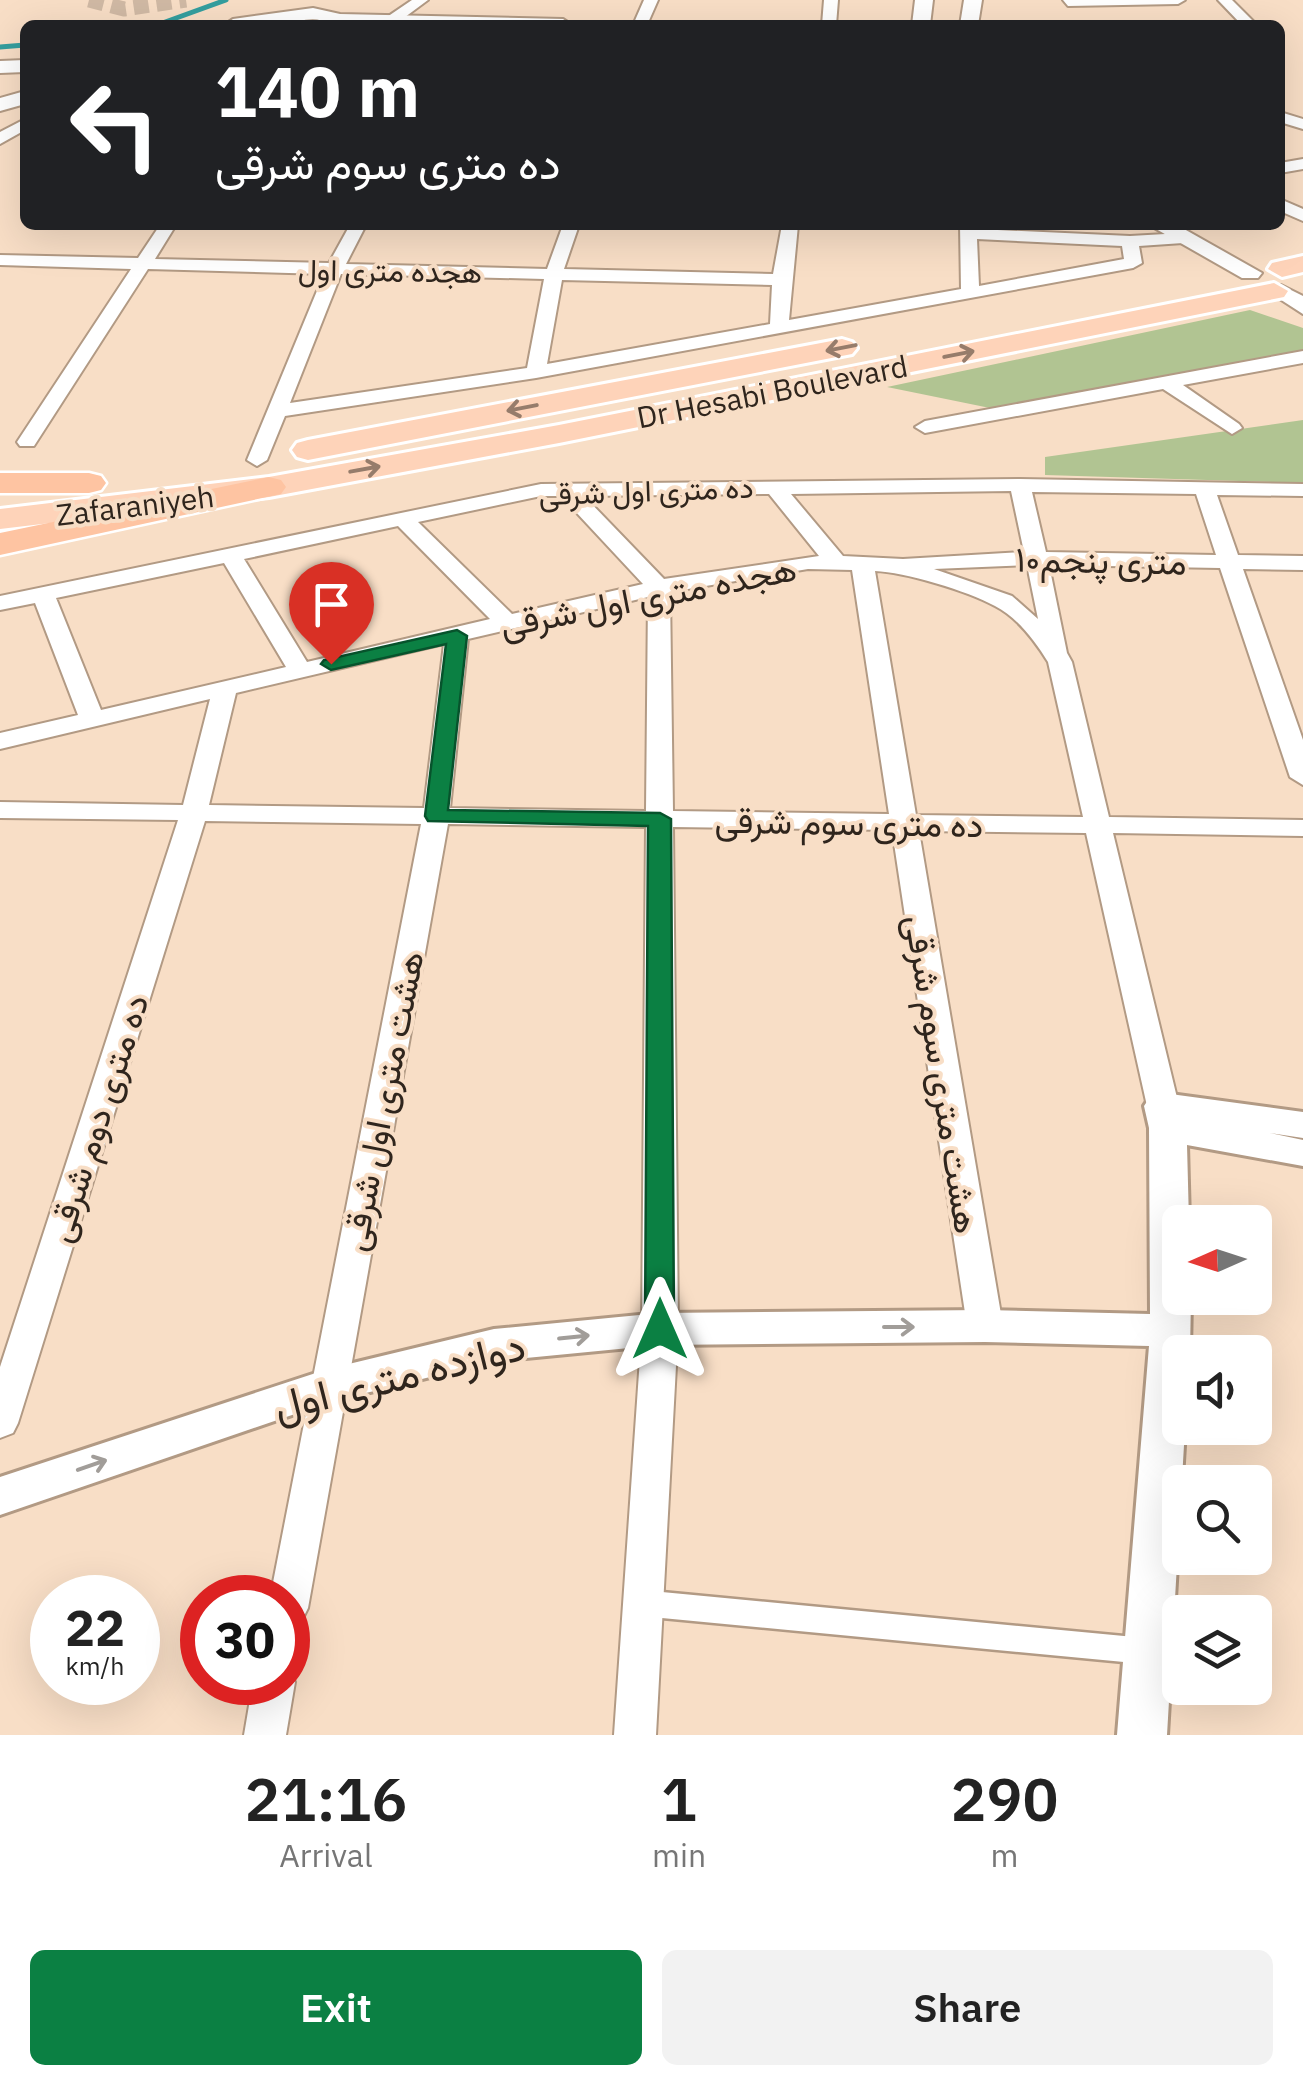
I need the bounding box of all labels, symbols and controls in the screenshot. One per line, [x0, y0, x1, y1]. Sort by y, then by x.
text: 140 m [215, 45, 420, 136]
icon: left [50, 60, 180, 190]
text: ده متری سوم شرقی [215, 133, 560, 191]
street label: هجده متری اول [297, 249, 483, 291]
one-way arrow [826, 339, 858, 358]
one-way arrow [942, 344, 974, 363]
street label: Dr Hesabi Boulevard [633, 346, 911, 436]
one-way arrow [506, 399, 539, 418]
one-way arrow [348, 459, 381, 478]
street label: ده متری اول شرقی [538, 467, 754, 513]
street label: Zafaraniyeh [54, 476, 216, 534]
street label: ۱۰متری پنجم [1015, 536, 1187, 586]
street label: هجده متری اول شرقی [496, 545, 800, 647]
pin [289, 562, 374, 665]
icon: arrive [304, 577, 359, 632]
street label: ده متری سوم شرقی [714, 797, 984, 848]
street label: هشت متری سوم شرقی [894, 911, 991, 1237]
street label: هشت متری اول شرقی [330, 947, 434, 1255]
street label: ده متری دوم شرقی [35, 988, 160, 1248]
north arrow [1162, 1205, 1272, 1315]
map controls [1162, 1205, 1272, 1705]
position arrow [608, 1277, 712, 1381]
street label: دوازده متری اول [267, 1317, 531, 1433]
one-way arrow [882, 1318, 914, 1336]
one-way arrow [557, 1327, 590, 1346]
button: sound [1162, 1335, 1272, 1445]
one-way arrow [76, 1455, 108, 1473]
button: search [1162, 1465, 1272, 1575]
speed limit sign: 30 [180, 1575, 310, 1705]
text: 22 [65, 1595, 125, 1660]
button: layers [1162, 1595, 1272, 1705]
text: km/h [66, 1649, 124, 1682]
text: 21:16 [244, 1759, 408, 1838]
text: 1 [661, 1759, 697, 1838]
text: 290 [951, 1759, 1059, 1838]
text: Arrival [279, 1834, 373, 1876]
text: min [652, 1834, 706, 1876]
text: m [991, 1834, 1019, 1876]
button: Exit [30, 1950, 642, 2065]
button: Share [662, 1950, 1273, 2065]

